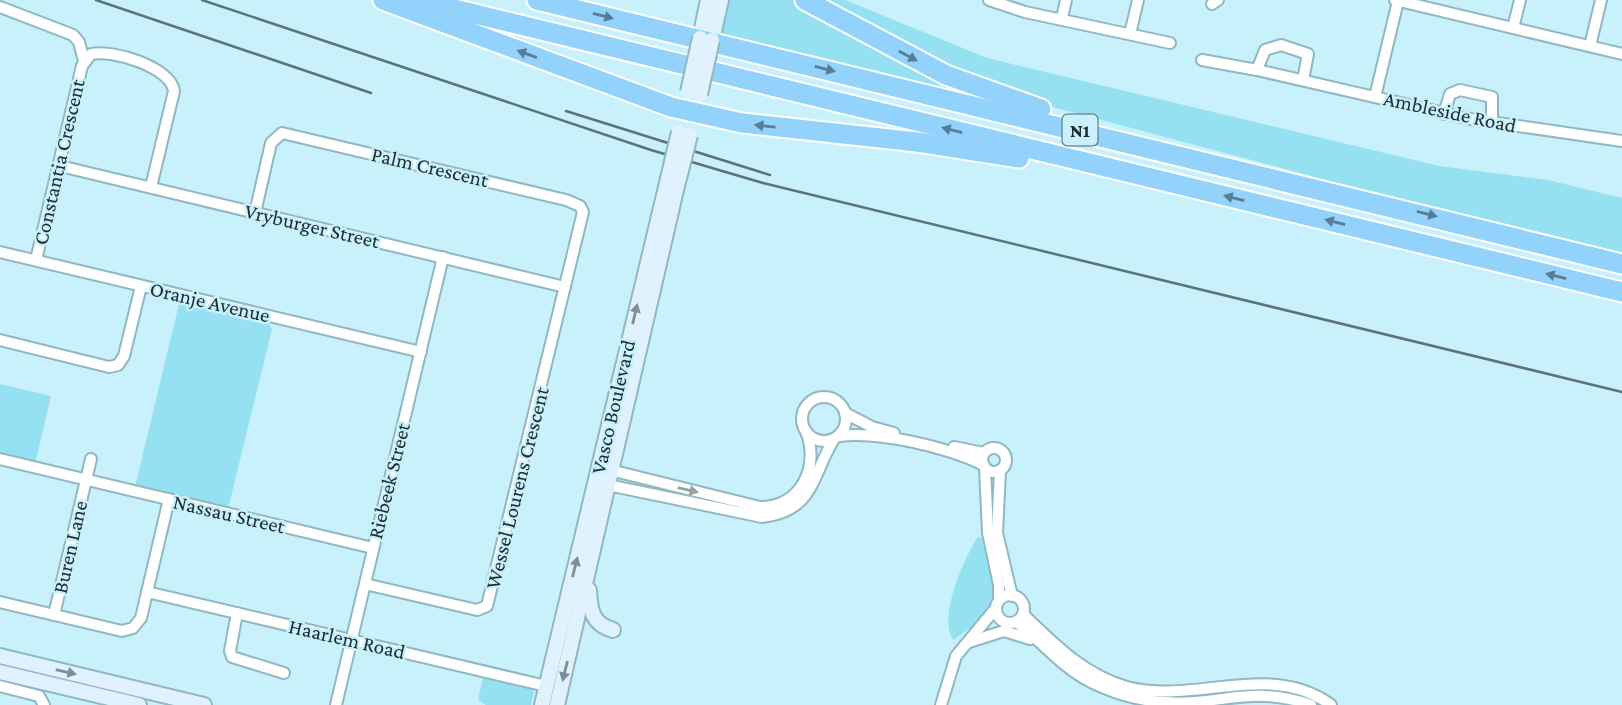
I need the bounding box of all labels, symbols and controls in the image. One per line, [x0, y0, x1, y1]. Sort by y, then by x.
one-way arrow [593, 11, 615, 22]
one-way arrow [516, 48, 537, 59]
one-way arrow [898, 50, 918, 61]
one-way arrow [814, 64, 836, 75]
street label: Constantia Crescent [28, 76, 90, 247]
street label: Ambleside Road [1382, 86, 1518, 138]
road number: N1 [1062, 114, 1098, 146]
one-way arrow [754, 120, 776, 131]
one-way arrow [941, 124, 963, 135]
street label: Palm Crescent [369, 142, 492, 192]
one-way arrow [1223, 192, 1245, 203]
street label: Vryburger Street [242, 199, 383, 253]
one-way arrow [1416, 209, 1438, 220]
one-way arrow [1324, 216, 1346, 227]
one-way arrow [1545, 270, 1567, 281]
street label: Oranje Avenue [148, 277, 272, 327]
one-way arrow [630, 303, 641, 325]
street label: Vasco Boulevard [586, 338, 640, 476]
street label: Wessel Lourens Crescent [480, 383, 554, 592]
street label: Riebeek Street [363, 420, 415, 541]
one-way arrow [677, 485, 699, 496]
street label: Nassau Street [171, 489, 288, 539]
street label: Buren Lane [48, 498, 92, 596]
one-way arrow [570, 556, 581, 578]
street label: Haarlem Road [286, 614, 408, 664]
one-way arrow [559, 660, 570, 682]
one-way arrow [55, 667, 77, 678]

